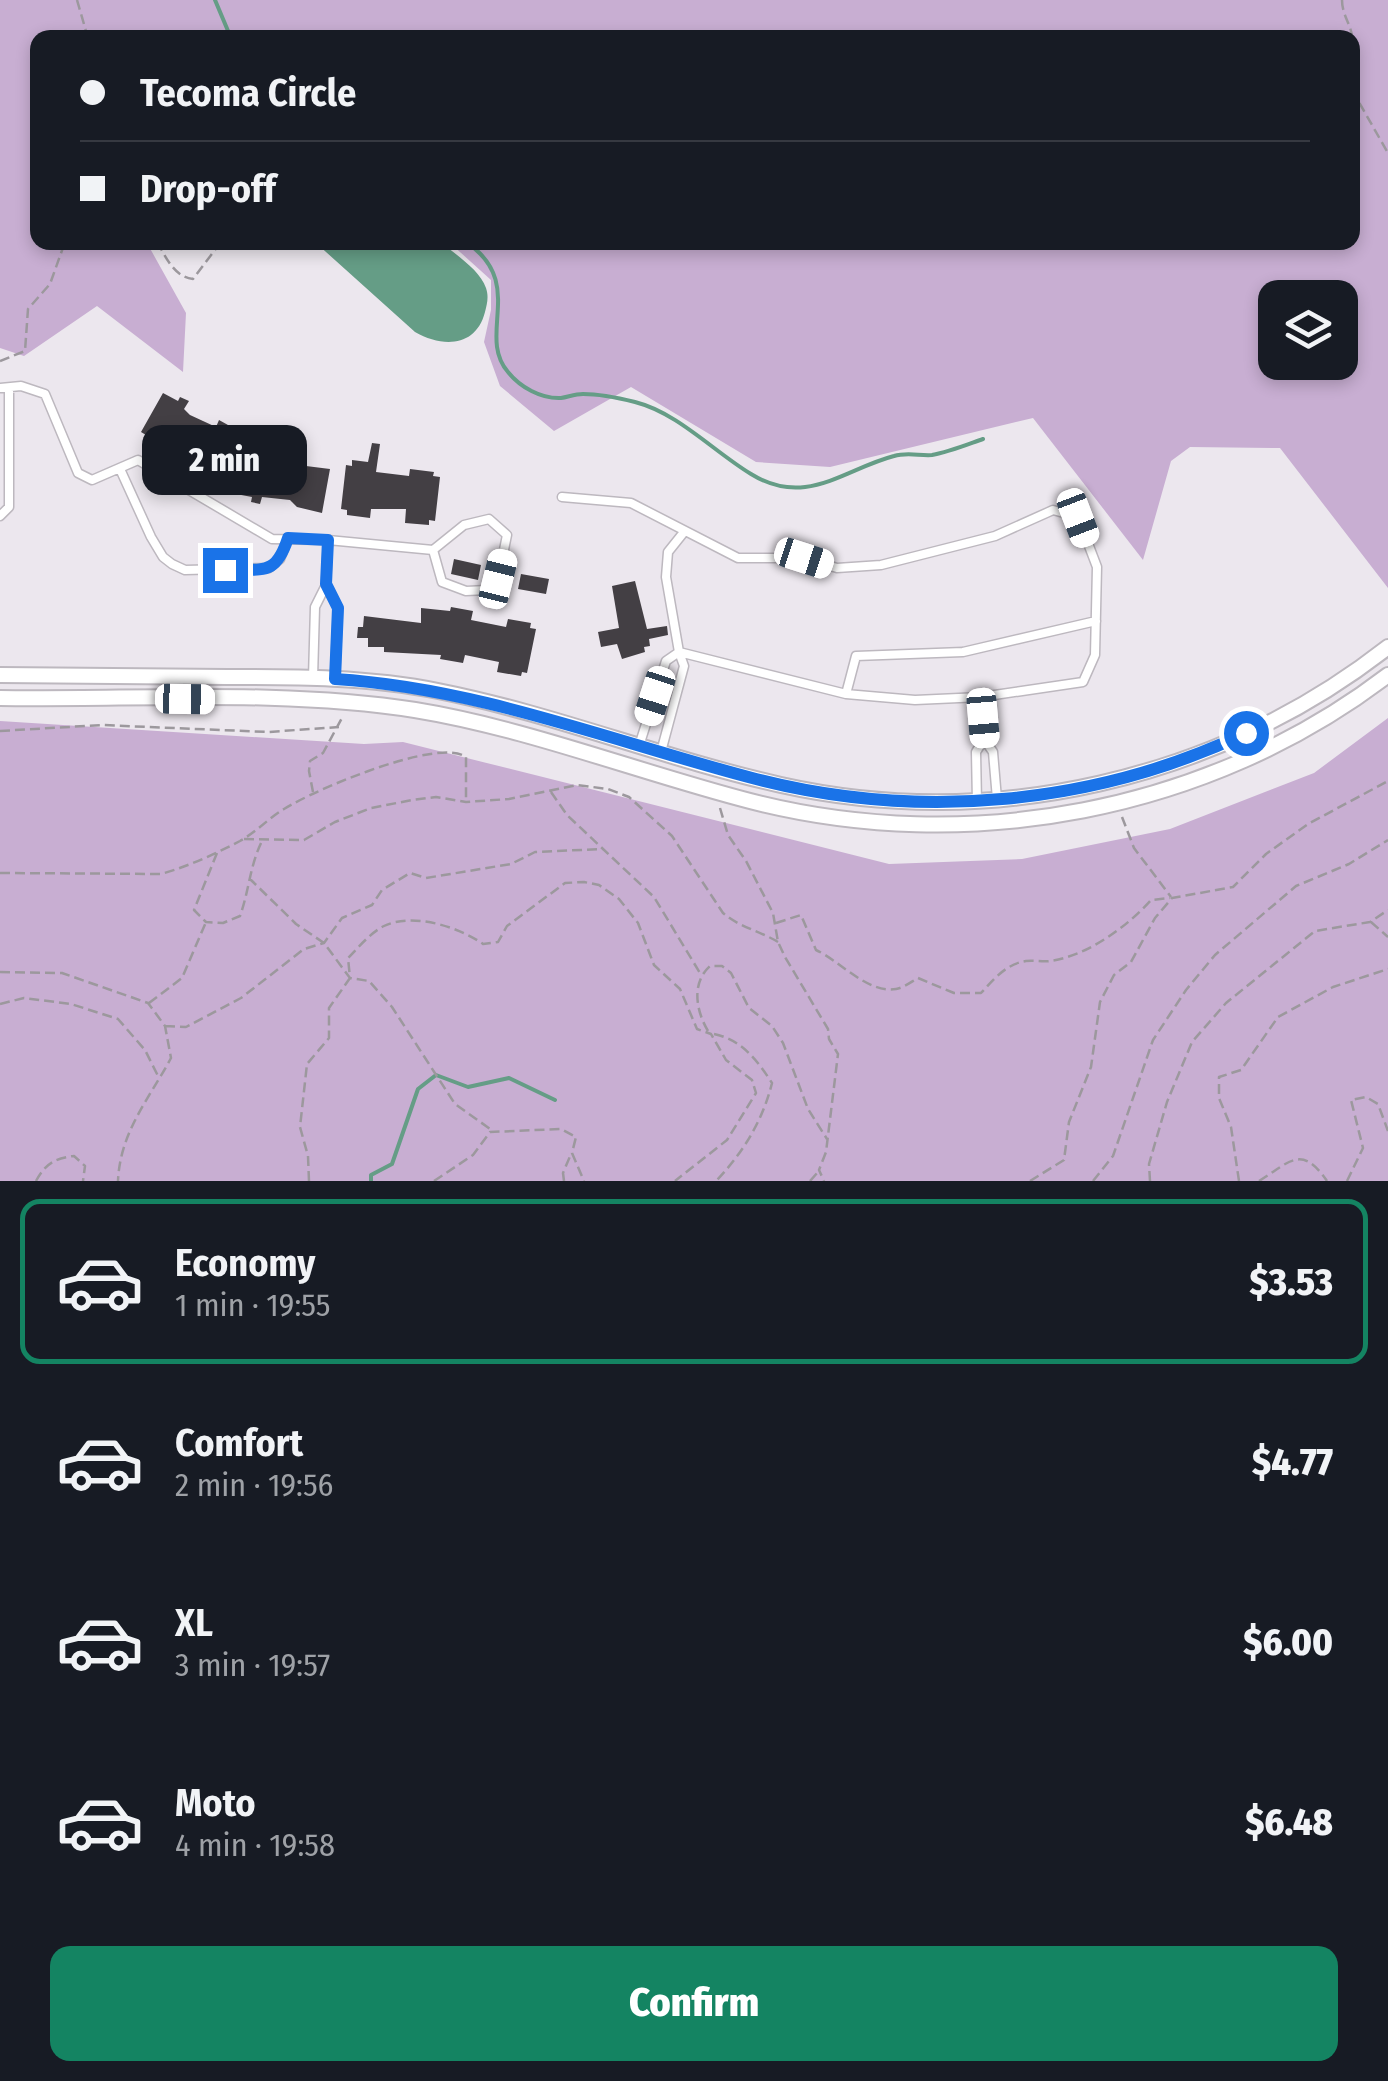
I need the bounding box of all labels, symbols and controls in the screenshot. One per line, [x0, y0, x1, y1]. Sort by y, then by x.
text: Tecoma Circle [140, 70, 356, 116]
text: Drop-off [140, 166, 276, 212]
map controls [1258, 280, 1358, 380]
button: layers [1258, 280, 1358, 380]
callout: 2 min [142, 425, 308, 495]
text: 2 min [189, 441, 260, 479]
car [1053, 485, 1103, 551]
car [771, 534, 837, 582]
car [476, 546, 520, 612]
route end [203, 548, 248, 593]
car [631, 663, 679, 729]
car [155, 683, 215, 715]
car [965, 687, 1001, 749]
route start [1224, 711, 1269, 756]
icon: car [55, 1237, 145, 1327]
text: Economy [175, 1240, 315, 1286]
text: $3.53 [1250, 1259, 1333, 1305]
text: 1 min · 19:55 [175, 1286, 331, 1324]
icon: car [55, 1417, 145, 1507]
text: Comfort [175, 1420, 303, 1466]
text: $4.77 [1252, 1439, 1333, 1485]
text: 2 min · 19:56 [175, 1466, 334, 1504]
icon: car [55, 1597, 145, 1687]
text: XL [175, 1600, 213, 1646]
text: $6.00 [1243, 1619, 1333, 1665]
text: 3 min · 19:57 [175, 1646, 330, 1684]
icon: car [55, 1777, 145, 1867]
text: Moto [175, 1780, 256, 1826]
text: $6.48 [1245, 1799, 1333, 1845]
text: 4 min · 19:58 [175, 1826, 335, 1864]
button: Confirm [50, 1946, 1338, 2061]

